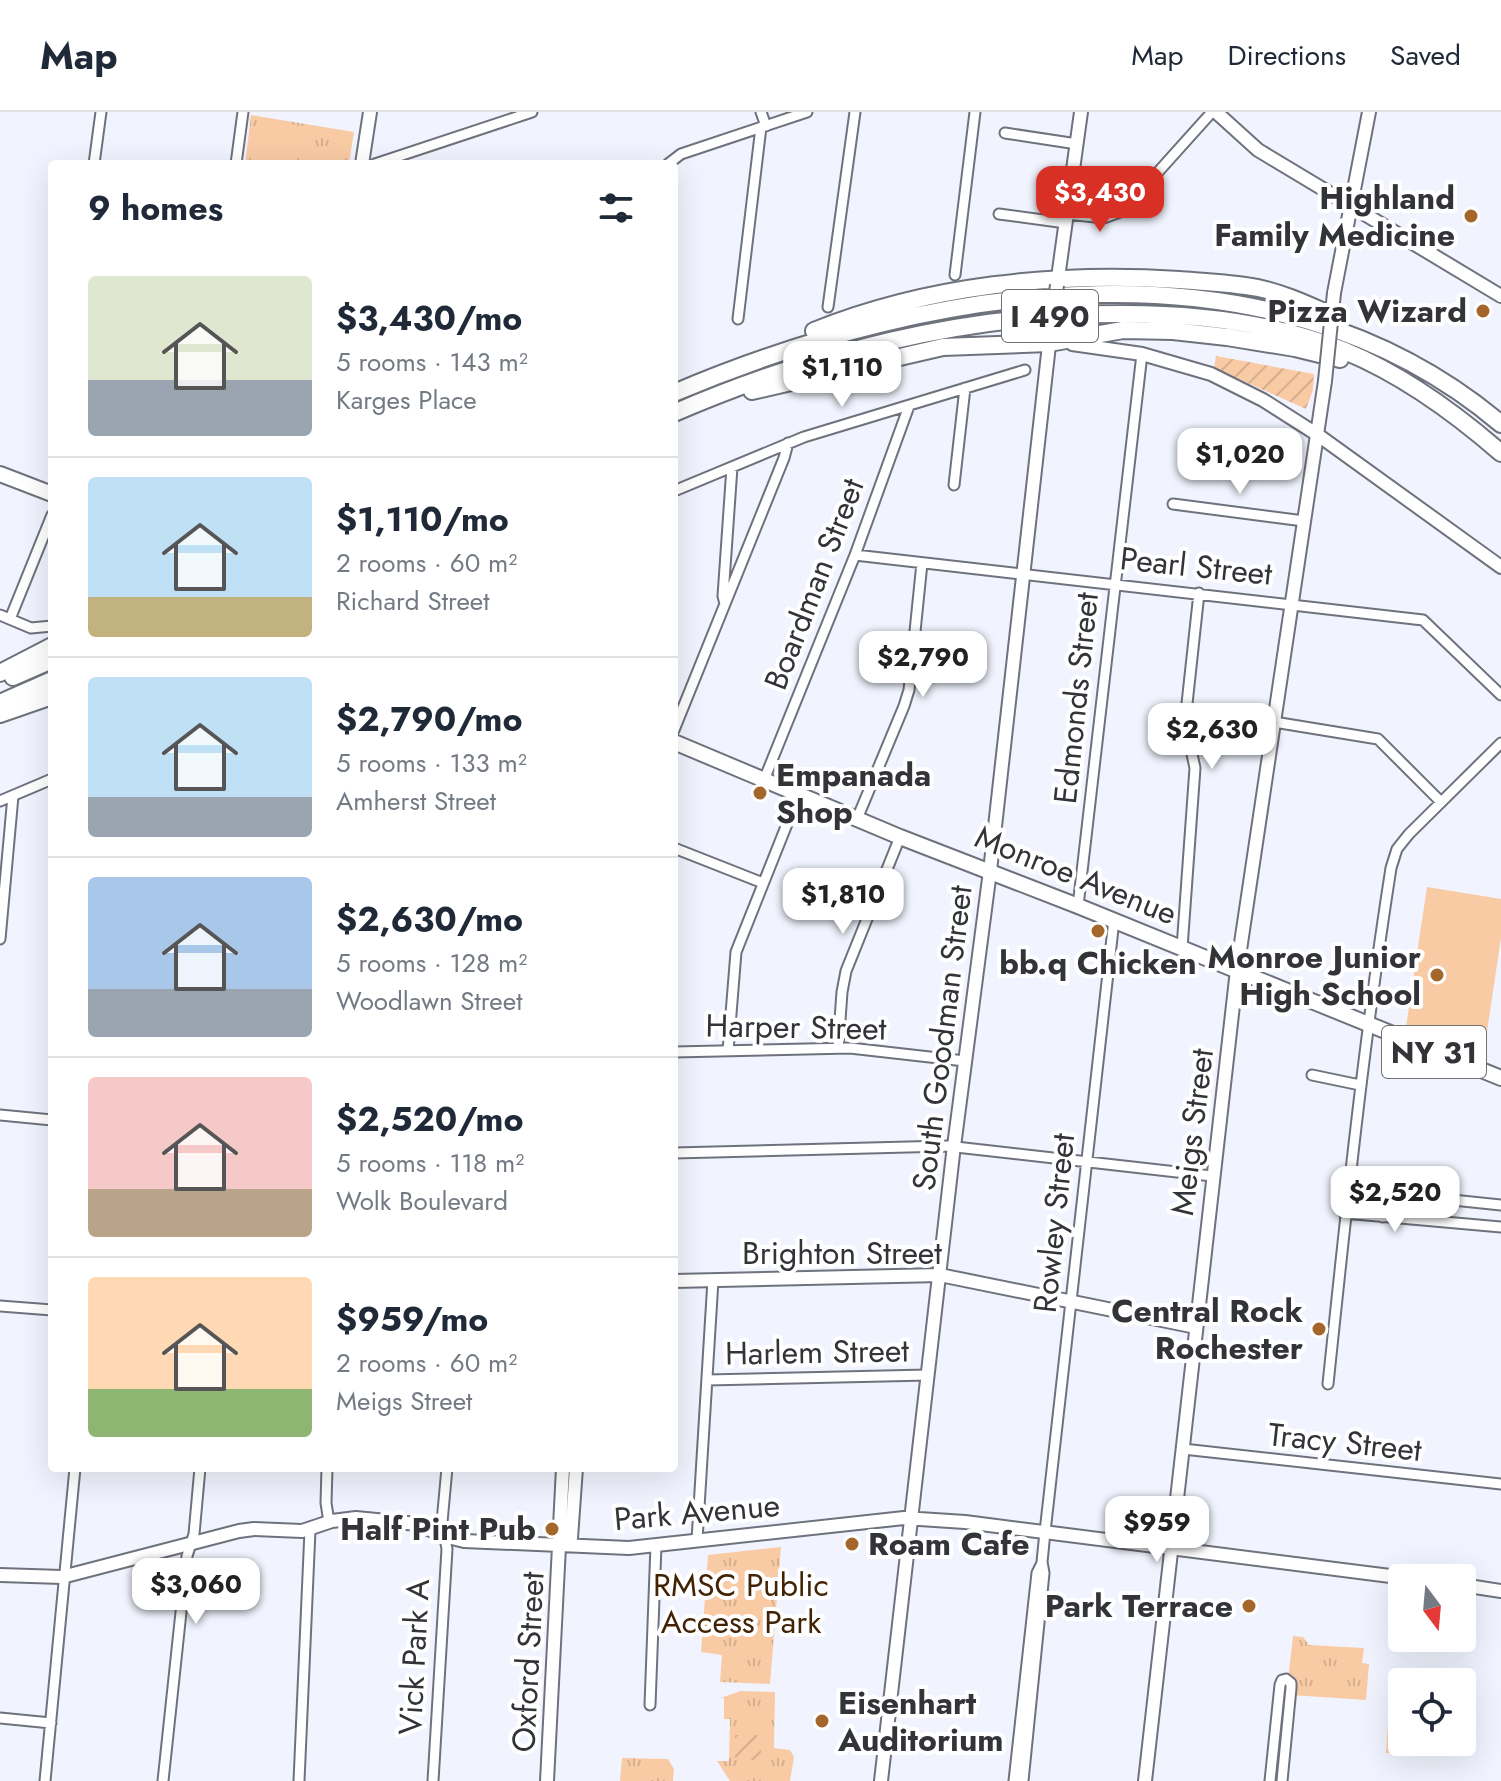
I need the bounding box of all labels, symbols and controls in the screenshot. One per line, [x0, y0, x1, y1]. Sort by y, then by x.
text: Map [40, 28, 118, 83]
text: Map [1131, 35, 1183, 76]
text: Directions [1227, 35, 1346, 76]
text: Saved [1390, 35, 1461, 76]
pin: $3,430 [1035, 166, 1165, 234]
text: $3,430 [1054, 173, 1146, 211]
place label: Highland Family Medicine [1214, 175, 1455, 258]
text: 9 homes [88, 184, 223, 233]
icon: filters [594, 186, 638, 230]
marker: Highland Family Medicine [1462, 207, 1480, 225]
place label: Pizza Wizard [1267, 288, 1467, 334]
road number: I 490 [1002, 290, 1098, 342]
text: $3,430/mo [336, 294, 522, 343]
marker: Pizza Wizard [1474, 302, 1492, 320]
icon: home [152, 308, 248, 404]
pin: $1,110 [777, 341, 907, 409]
text: 5 rooms · 143 m² [336, 343, 528, 381]
text: $1,110 [801, 348, 883, 386]
text: Karges Place [336, 381, 477, 419]
pin: $1,020 [1175, 428, 1305, 496]
text: $1,020 [1195, 435, 1285, 473]
street label: Boardman Street [753, 471, 876, 696]
text: $1,110/mo [336, 495, 509, 544]
icon: home [152, 509, 248, 605]
street label: Pearl Street [1118, 535, 1275, 597]
text: 2 rooms · 60 m² [336, 544, 517, 582]
text: Richard Street [336, 582, 489, 620]
street label: Edmonds Street [1042, 590, 1110, 806]
pin: $2,790 [858, 631, 988, 699]
text: $2,790 [877, 638, 969, 676]
text: $2,790/mo [336, 695, 522, 744]
pin: $2,630 [1147, 703, 1277, 771]
icon: home [152, 709, 248, 805]
text: $2,630 [1166, 710, 1258, 748]
text: 5 rooms · 133 m² [336, 744, 527, 782]
place label: Empanada Shop [776, 752, 931, 835]
text: Amherst Street [336, 782, 496, 820]
marker: Empanada Shop [751, 784, 769, 802]
street label: Monroe Avenue [968, 814, 1184, 936]
pin: $1,810 [778, 868, 908, 936]
text: $1,810 [801, 875, 885, 913]
street label: South Goodman Street [900, 883, 984, 1193]
text: $2,630/mo [336, 895, 523, 944]
icon: home [152, 909, 248, 1005]
marker: bb.q Chicken [1089, 922, 1107, 940]
place label: Monroe Junior High School [1207, 934, 1421, 1017]
place label: bb.q Chicken [999, 940, 1197, 986]
text: 5 rooms · 128 m² [336, 944, 527, 982]
marker: Monroe Junior High School [1428, 966, 1446, 984]
text: Woodlawn Street [336, 982, 522, 1020]
street label: Harper Street [705, 1002, 887, 1052]
road number: NY 31 [1382, 1026, 1486, 1078]
street label: Meigs Street [1159, 1046, 1225, 1218]
text: $2,520/mo [336, 1095, 523, 1144]
icon: home [152, 1109, 248, 1205]
street label: Rowley Street [1022, 1131, 1086, 1315]
text: 5 rooms · 118 m² [336, 1144, 524, 1182]
pin: $2,520 [1330, 1166, 1460, 1234]
text: $2,520 [1349, 1173, 1441, 1211]
text: Wolk Boulevard [336, 1182, 508, 1220]
street label: Brighton Street [742, 1230, 942, 1276]
place label: Central Rock Rochester [1111, 1288, 1304, 1371]
text: $959/mo [336, 1295, 488, 1344]
icon: home [152, 1309, 248, 1405]
marker: Central Rock Rochester [1310, 1320, 1328, 1338]
street label: Harlem Street [725, 1327, 910, 1377]
text: 2 rooms · 60 m² [336, 1344, 517, 1382]
text: Meigs Street [336, 1382, 472, 1420]
street label: Tracy Street [1266, 1411, 1424, 1473]
street label: Park Avenue [612, 1482, 782, 1542]
pin: $959 [1110, 1496, 1204, 1564]
text: $959 [1123, 1503, 1191, 1541]
place label: Half Pint Pub [340, 1506, 536, 1552]
marker: Half Pint Pub [543, 1520, 561, 1538]
place label: Roam Cafe [868, 1521, 1030, 1567]
marker: Roam Cafe [843, 1535, 861, 1553]
pin: $3,060 [131, 1558, 261, 1626]
park label: RMSC Public Access Park [653, 1562, 829, 1645]
north arrow [1388, 1564, 1476, 1652]
map controls [1388, 1564, 1476, 1756]
text: $3,060 [150, 1565, 242, 1603]
street label: Oxford Street [500, 1570, 556, 1753]
street label: Vick Park A [387, 1578, 441, 1736]
place label: Park Terrace [1045, 1583, 1233, 1629]
marker: Park Terrace [1240, 1597, 1258, 1615]
button: locate [1388, 1668, 1476, 1756]
place label: Eisenhart Auditorium [837, 1680, 1004, 1763]
marker: Eisenhart Auditorium [813, 1712, 831, 1730]

